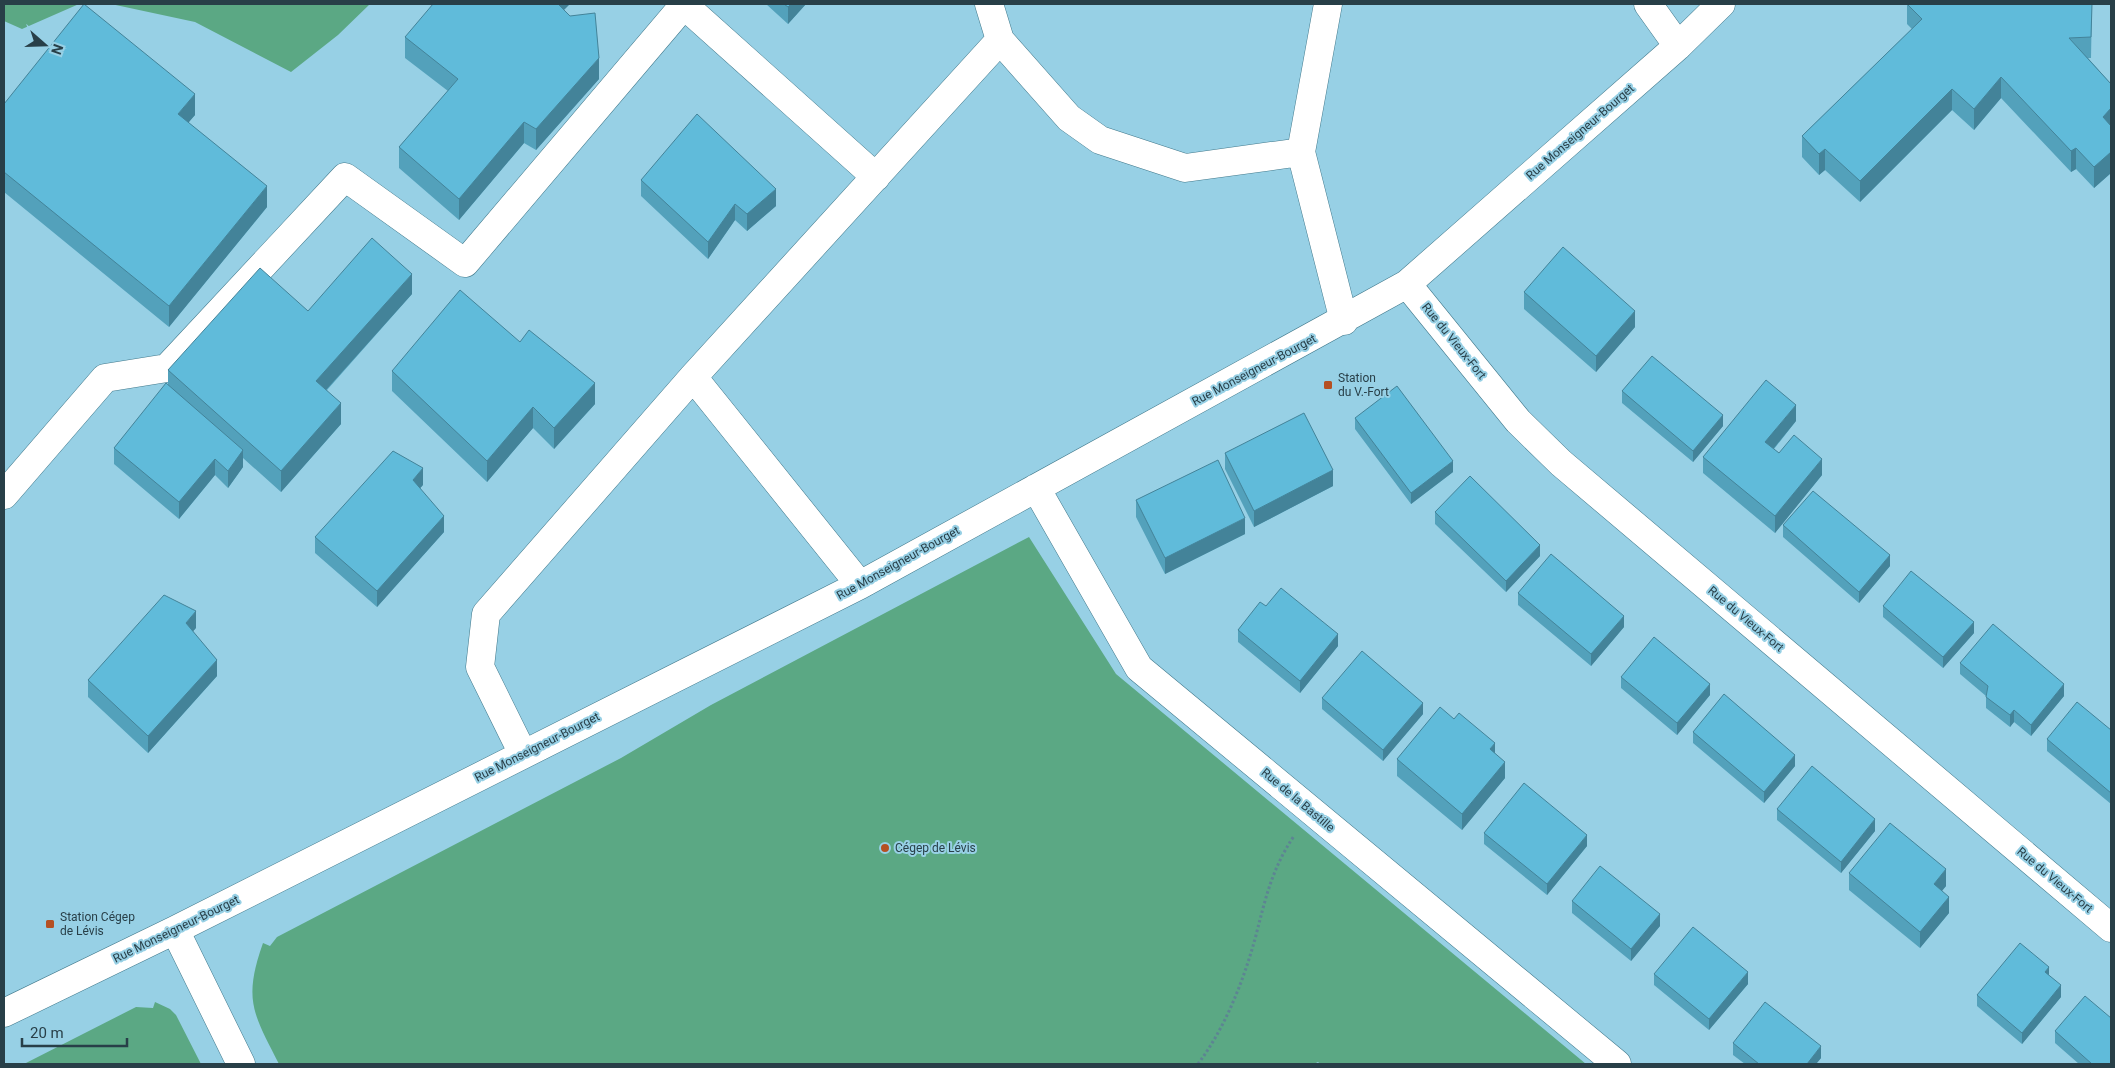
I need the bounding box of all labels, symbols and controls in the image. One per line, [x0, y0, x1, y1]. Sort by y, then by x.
north arrow [20, 20, 70, 70]
text: N [48, 42, 66, 57]
street label: Rue Monseigneur-Bourget [1523, 81, 1637, 183]
street label: Rue du Vieux-Fort [1419, 300, 1489, 382]
street label: Rue Monseigneur-Bourget [1190, 331, 1318, 409]
place label: Station du V.-Fort [1338, 371, 1389, 399]
marker: Station du V.-Fort [1322, 379, 1334, 391]
street label: Rue Monseigneur-Bourget [834, 523, 962, 603]
street label: Rue du Vieux-Fort [1705, 583, 1787, 655]
street label: Rue Monseigneur-Bourget [472, 709, 602, 785]
street label: Rue de la Bastille [1259, 765, 1337, 835]
place label: Cégep de Lévis [895, 841, 976, 855]
marker: Cégep de Lévis [879, 842, 891, 854]
street label: Rue du Vieux-Fort [2014, 844, 2096, 916]
street label: Rue Monseigneur-Bourget [111, 892, 241, 966]
place label: Station Cégep de Lévis [60, 910, 135, 938]
marker: Station Cégep de Lévis [44, 918, 56, 930]
scale bar [22, 1016, 128, 1048]
text: 20 m [30, 1024, 64, 1042]

